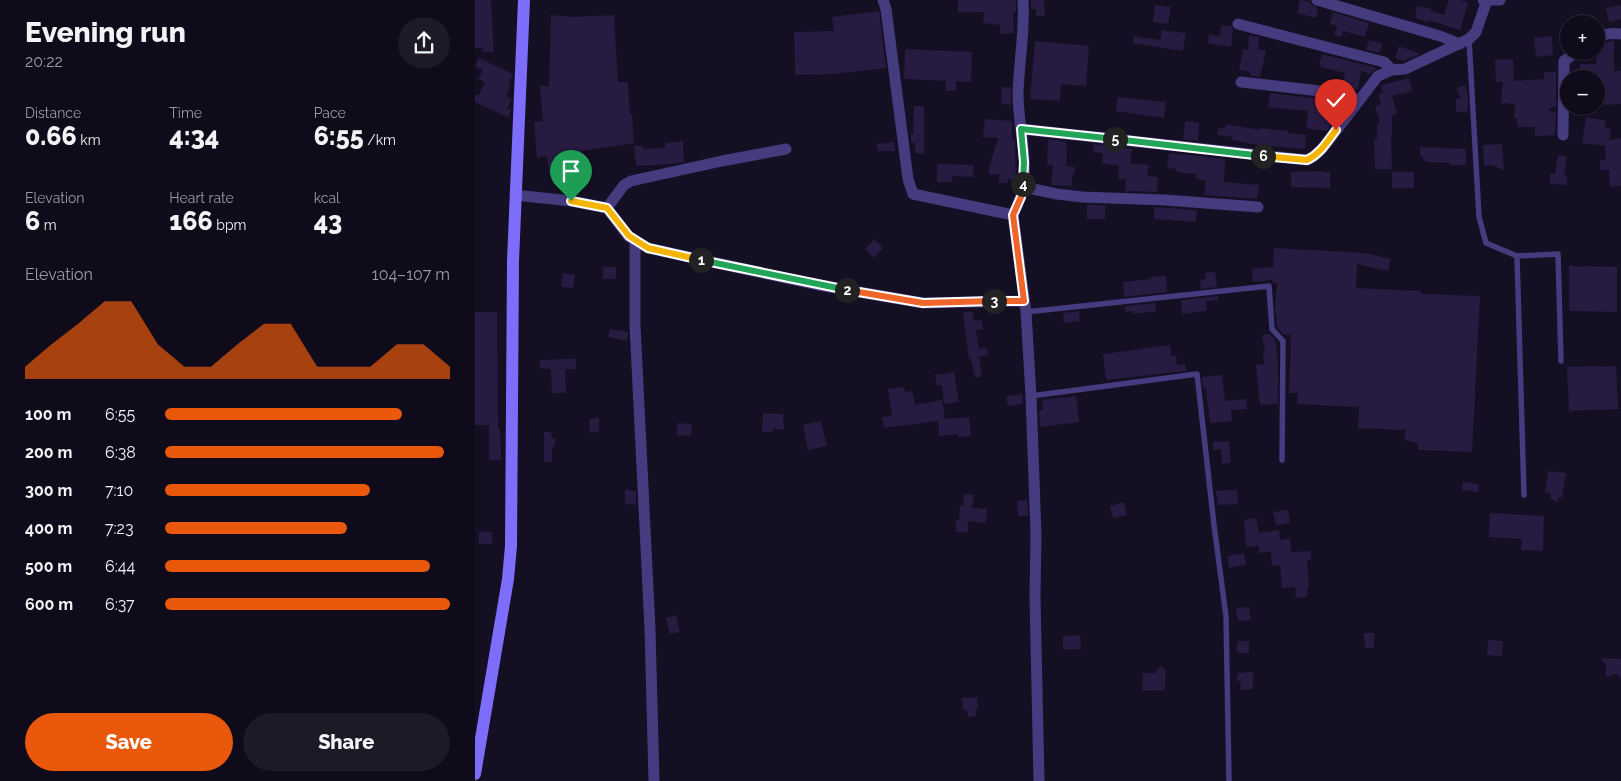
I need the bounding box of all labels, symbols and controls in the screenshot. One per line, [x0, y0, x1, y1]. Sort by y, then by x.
map controls [1560, 15, 1605, 115]
button: + [1560, 15, 1605, 60]
text: Evening run [25, 16, 186, 49]
button: share [398, 17, 450, 69]
text: 20:22 [25, 52, 63, 71]
button: − [1560, 70, 1605, 115]
pin [1315, 79, 1357, 130]
icon: check [1322, 86, 1350, 114]
text: Distance [25, 105, 81, 121]
text: Time [169, 105, 202, 121]
text: Pace [314, 105, 346, 121]
text: 0.66 [25, 121, 77, 151]
text: 4:34 [169, 121, 219, 151]
text: 6:55 [314, 121, 364, 151]
pin: 5 [1103, 126, 1127, 152]
text: 5 [1112, 131, 1119, 147]
text: km [77, 132, 101, 148]
text: /km [364, 132, 396, 148]
pin: 6 [1251, 144, 1275, 168]
text: 6 [1259, 148, 1268, 164]
pin [550, 150, 592, 201]
icon: arrive [557, 157, 585, 185]
pin: 4 [1011, 172, 1035, 196]
text: 4 [1020, 176, 1028, 192]
text: Elevation [25, 190, 84, 206]
text: Heart rate [169, 190, 234, 206]
text: kcal [314, 190, 340, 206]
text: 6 [25, 206, 40, 236]
text: 166 [169, 206, 213, 236]
text: 43 [314, 206, 342, 236]
text: m [40, 217, 57, 233]
text: bpm [213, 217, 246, 233]
pin: 1 [689, 248, 713, 272]
text: 1 [698, 252, 705, 268]
text: Elevation [25, 265, 93, 284]
text: 104–107 m [372, 265, 450, 284]
pin: 2 [835, 278, 859, 302]
text: 2 [844, 282, 851, 298]
pin: 3 [981, 288, 1007, 314]
text: 3 [991, 293, 998, 309]
text: 100 m [25, 405, 71, 424]
text: 6:55 [105, 405, 135, 424]
text: 200 m [25, 443, 72, 462]
text: 6:38 [105, 443, 136, 462]
text: 300 m [25, 481, 72, 500]
text: 7:10 [105, 481, 133, 500]
text: 400 m [25, 519, 73, 538]
text: 7:23 [105, 519, 133, 538]
text: 500 m [25, 557, 72, 576]
text: 6:44 [105, 557, 135, 576]
text: 600 m [25, 595, 73, 614]
text: 6:37 [105, 595, 135, 614]
button: Save [25, 713, 233, 771]
button: Share [243, 713, 450, 771]

